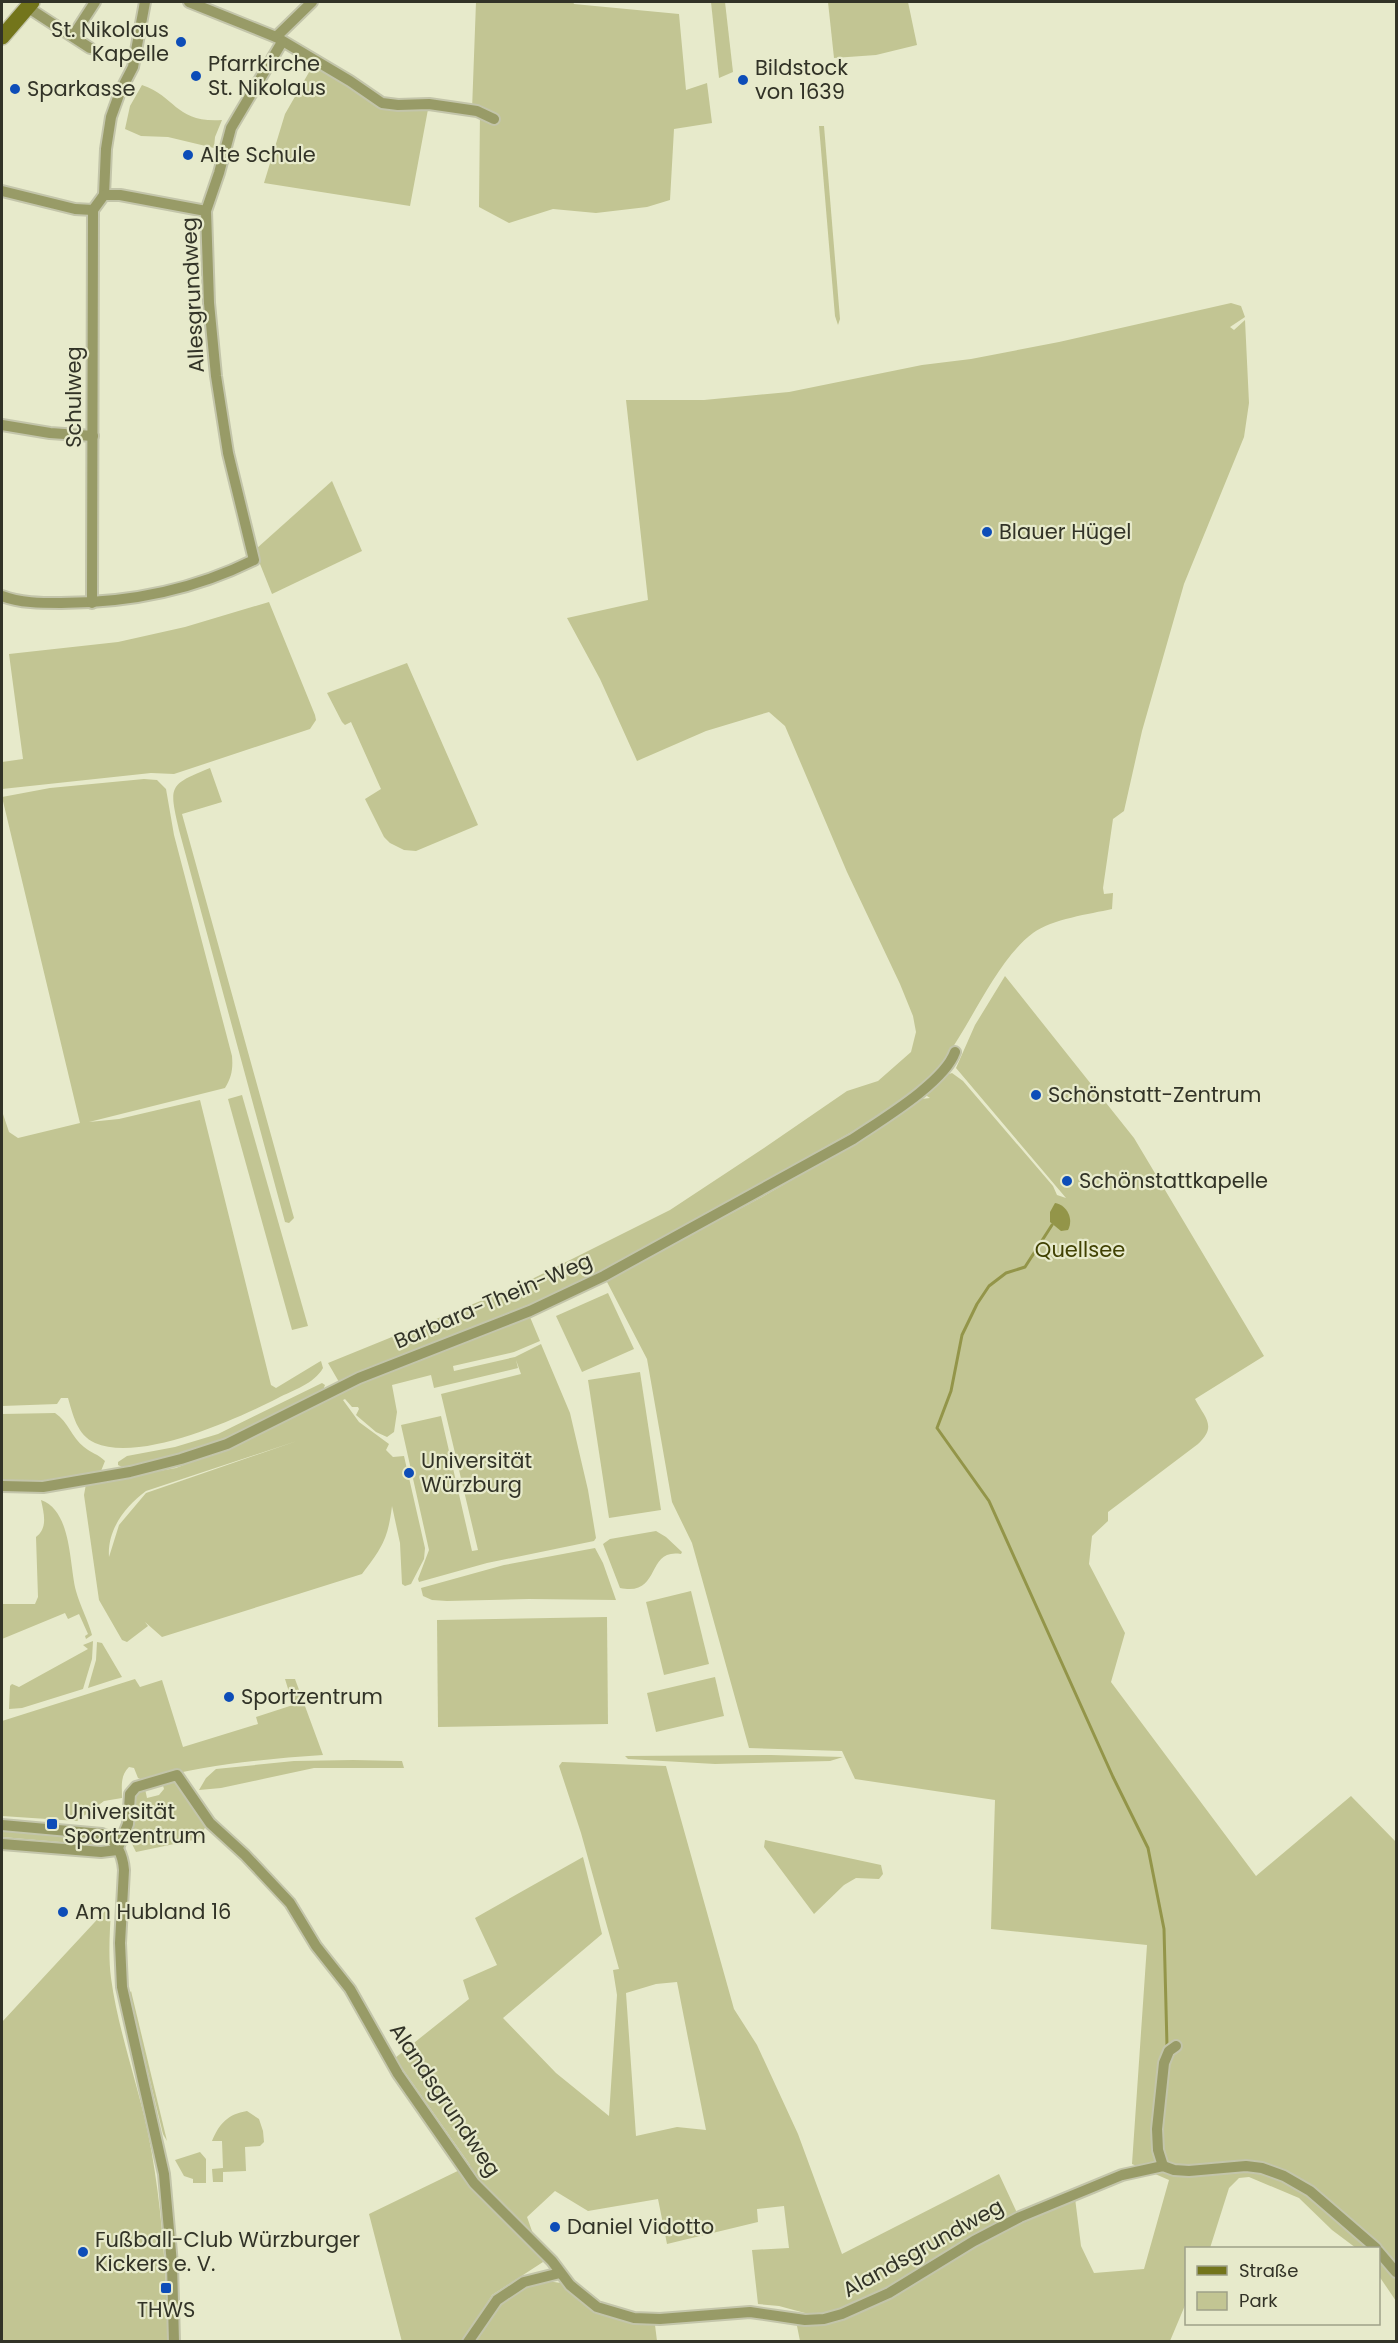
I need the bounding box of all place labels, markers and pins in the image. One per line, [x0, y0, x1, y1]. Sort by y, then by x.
place label: St. Nikolaus Kapelle [51, 15, 169, 68]
marker: St. Nikolaus Kapelle [174, 35, 188, 49]
place label: Pfarrkirche St. Nikolaus [208, 49, 326, 102]
place label: Bildstock von 1639 [755, 53, 848, 106]
marker: Pfarrkirche St. Nikolaus [189, 69, 203, 83]
marker: Bildstock von 1639 [736, 73, 750, 87]
place label: Sparkasse [27, 74, 136, 103]
marker: Sparkasse [8, 82, 22, 96]
place label: Alte Schule [200, 140, 316, 169]
marker: Alte Schule [181, 148, 195, 162]
place label: Blauer Hügel [999, 517, 1132, 546]
marker: Blauer Hügel [980, 525, 994, 539]
place label: Schönstatt-Zentrum [1048, 1080, 1261, 1109]
marker: Schönstatt-Zentrum [1029, 1088, 1043, 1102]
place label: Schönstattkapelle [1079, 1166, 1268, 1195]
marker: Schönstattkapelle [1060, 1174, 1074, 1188]
place label: Universität Würzburg [421, 1446, 532, 1499]
marker: Universität Würzburg [402, 1466, 416, 1480]
place label: Sportzentrum [241, 1682, 383, 1711]
marker: Sportzentrum [222, 1690, 236, 1704]
place label: Universität Sportzentrum [64, 1797, 206, 1850]
marker: Universität Sportzentrum [45, 1817, 59, 1831]
place label: Am Hubland 16 [75, 1897, 231, 1926]
marker: Am Hubland 16 [56, 1905, 70, 1919]
place label: Daniel Vidotto [567, 2212, 714, 2241]
marker: Daniel Vidotto [548, 2220, 562, 2234]
place label: Fußball-Club Würzburger Kickers e. V. [95, 2225, 360, 2278]
marker: Fußball-Club Würzburger Kickers e. V. [76, 2245, 90, 2259]
marker: THWS [159, 2281, 173, 2295]
place label: THWS [137, 2295, 195, 2324]

